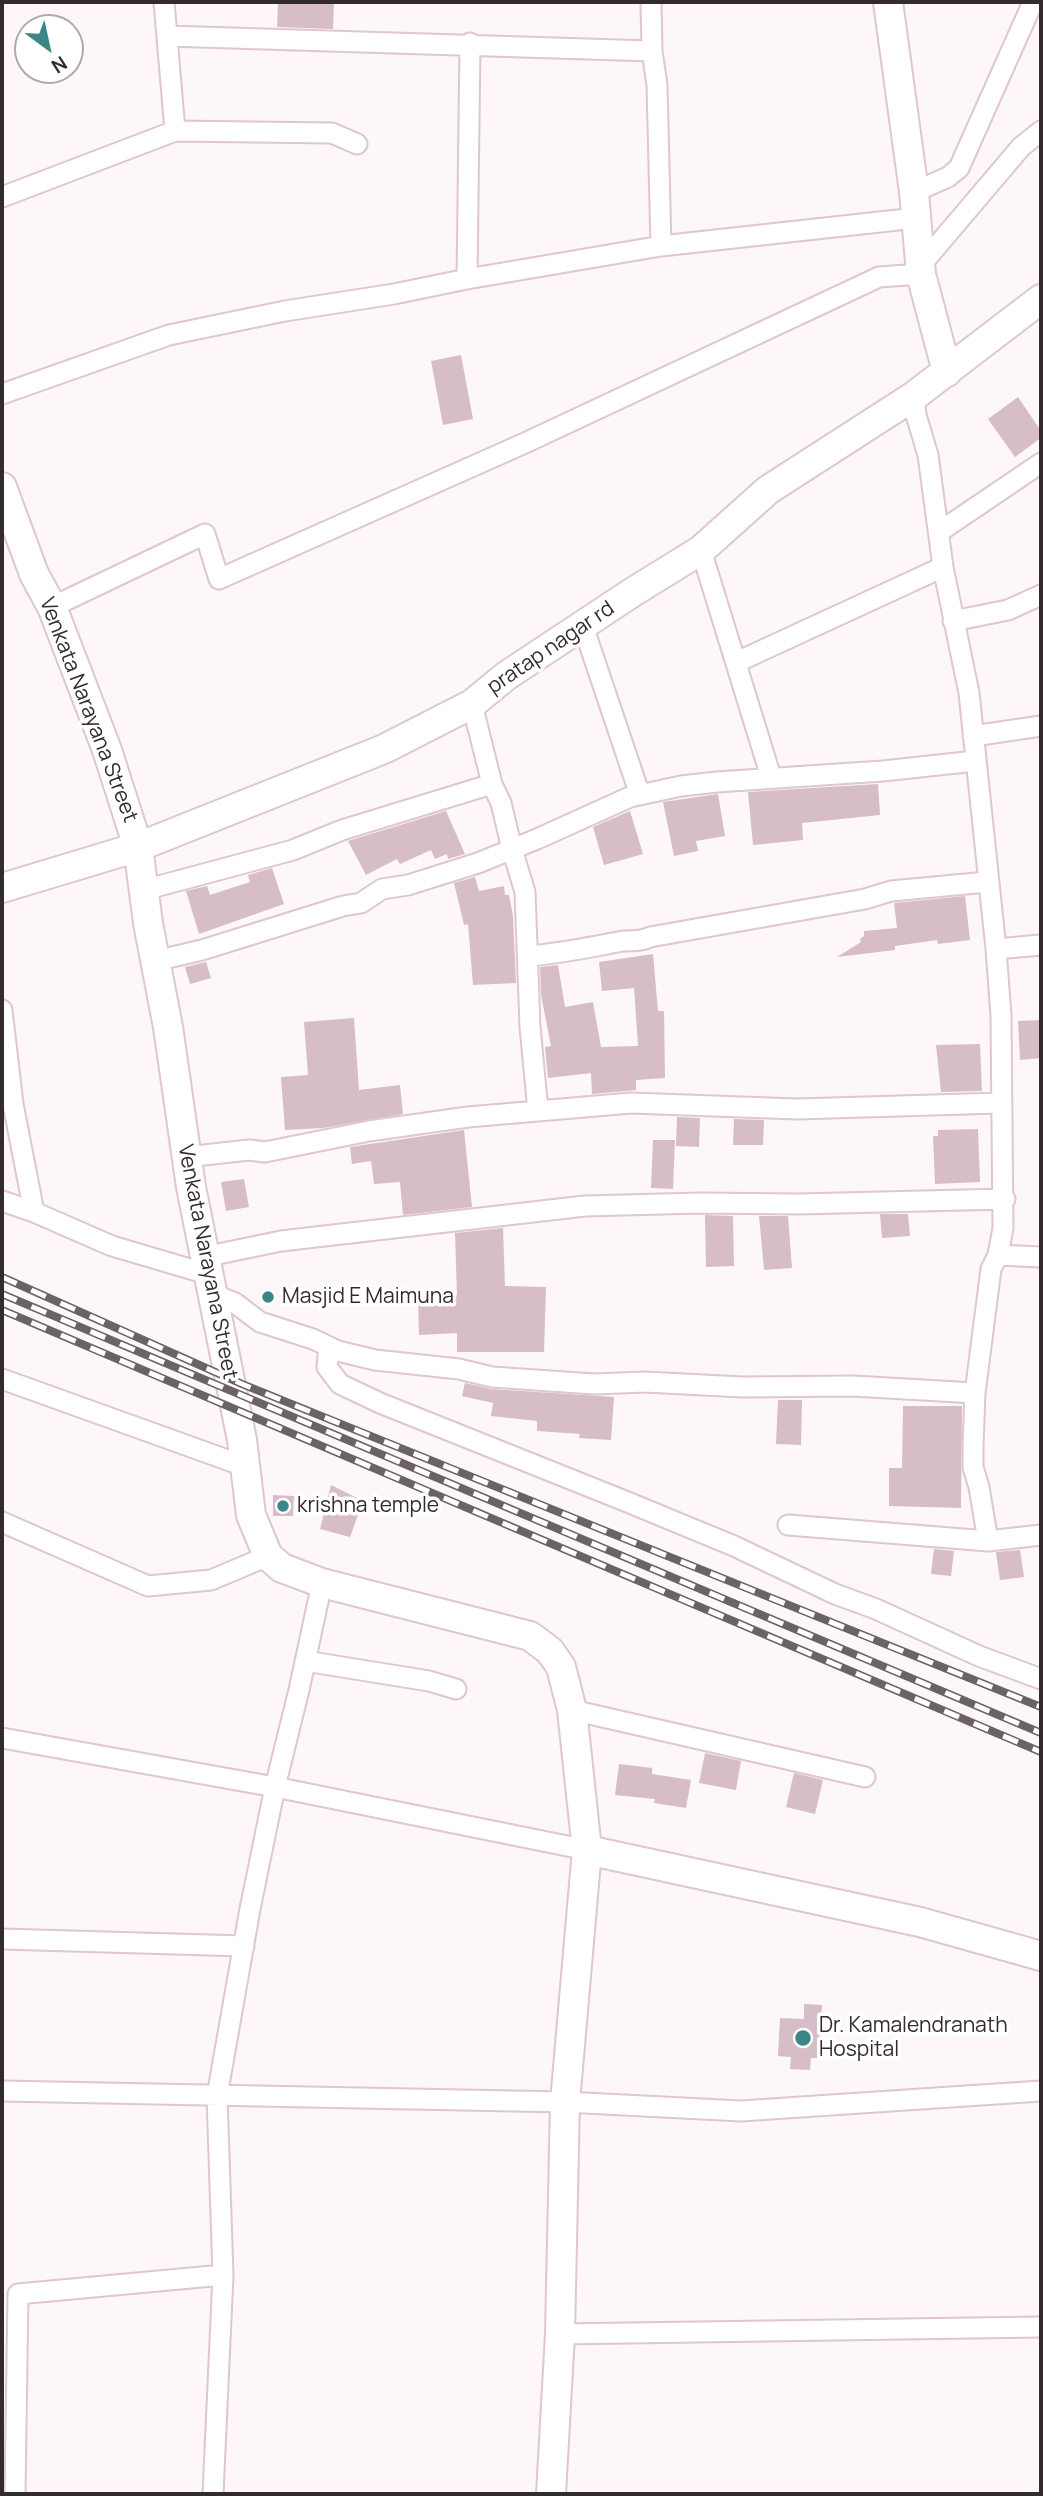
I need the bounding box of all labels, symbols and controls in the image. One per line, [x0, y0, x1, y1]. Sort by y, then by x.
north arrow [14, 14, 84, 84]
text: N [47, 50, 72, 80]
street label: Venkata Narayana Street [33, 594, 143, 826]
street label: pratap nagar rd [483, 596, 619, 700]
street label: Venkata Narayana Street [172, 1142, 242, 1382]
place label: Masjid E Maimuna [282, 1284, 454, 1310]
marker: Masjid E Maimuna [260, 1289, 276, 1305]
place label: krishna temple [297, 1493, 439, 1519]
marker: krishna temple [275, 1498, 291, 1514]
place label: Dr. Kamalendranath Hospital [819, 2013, 1008, 2063]
marker: Dr. Kamalendranath Hospital [793, 2028, 813, 2048]

